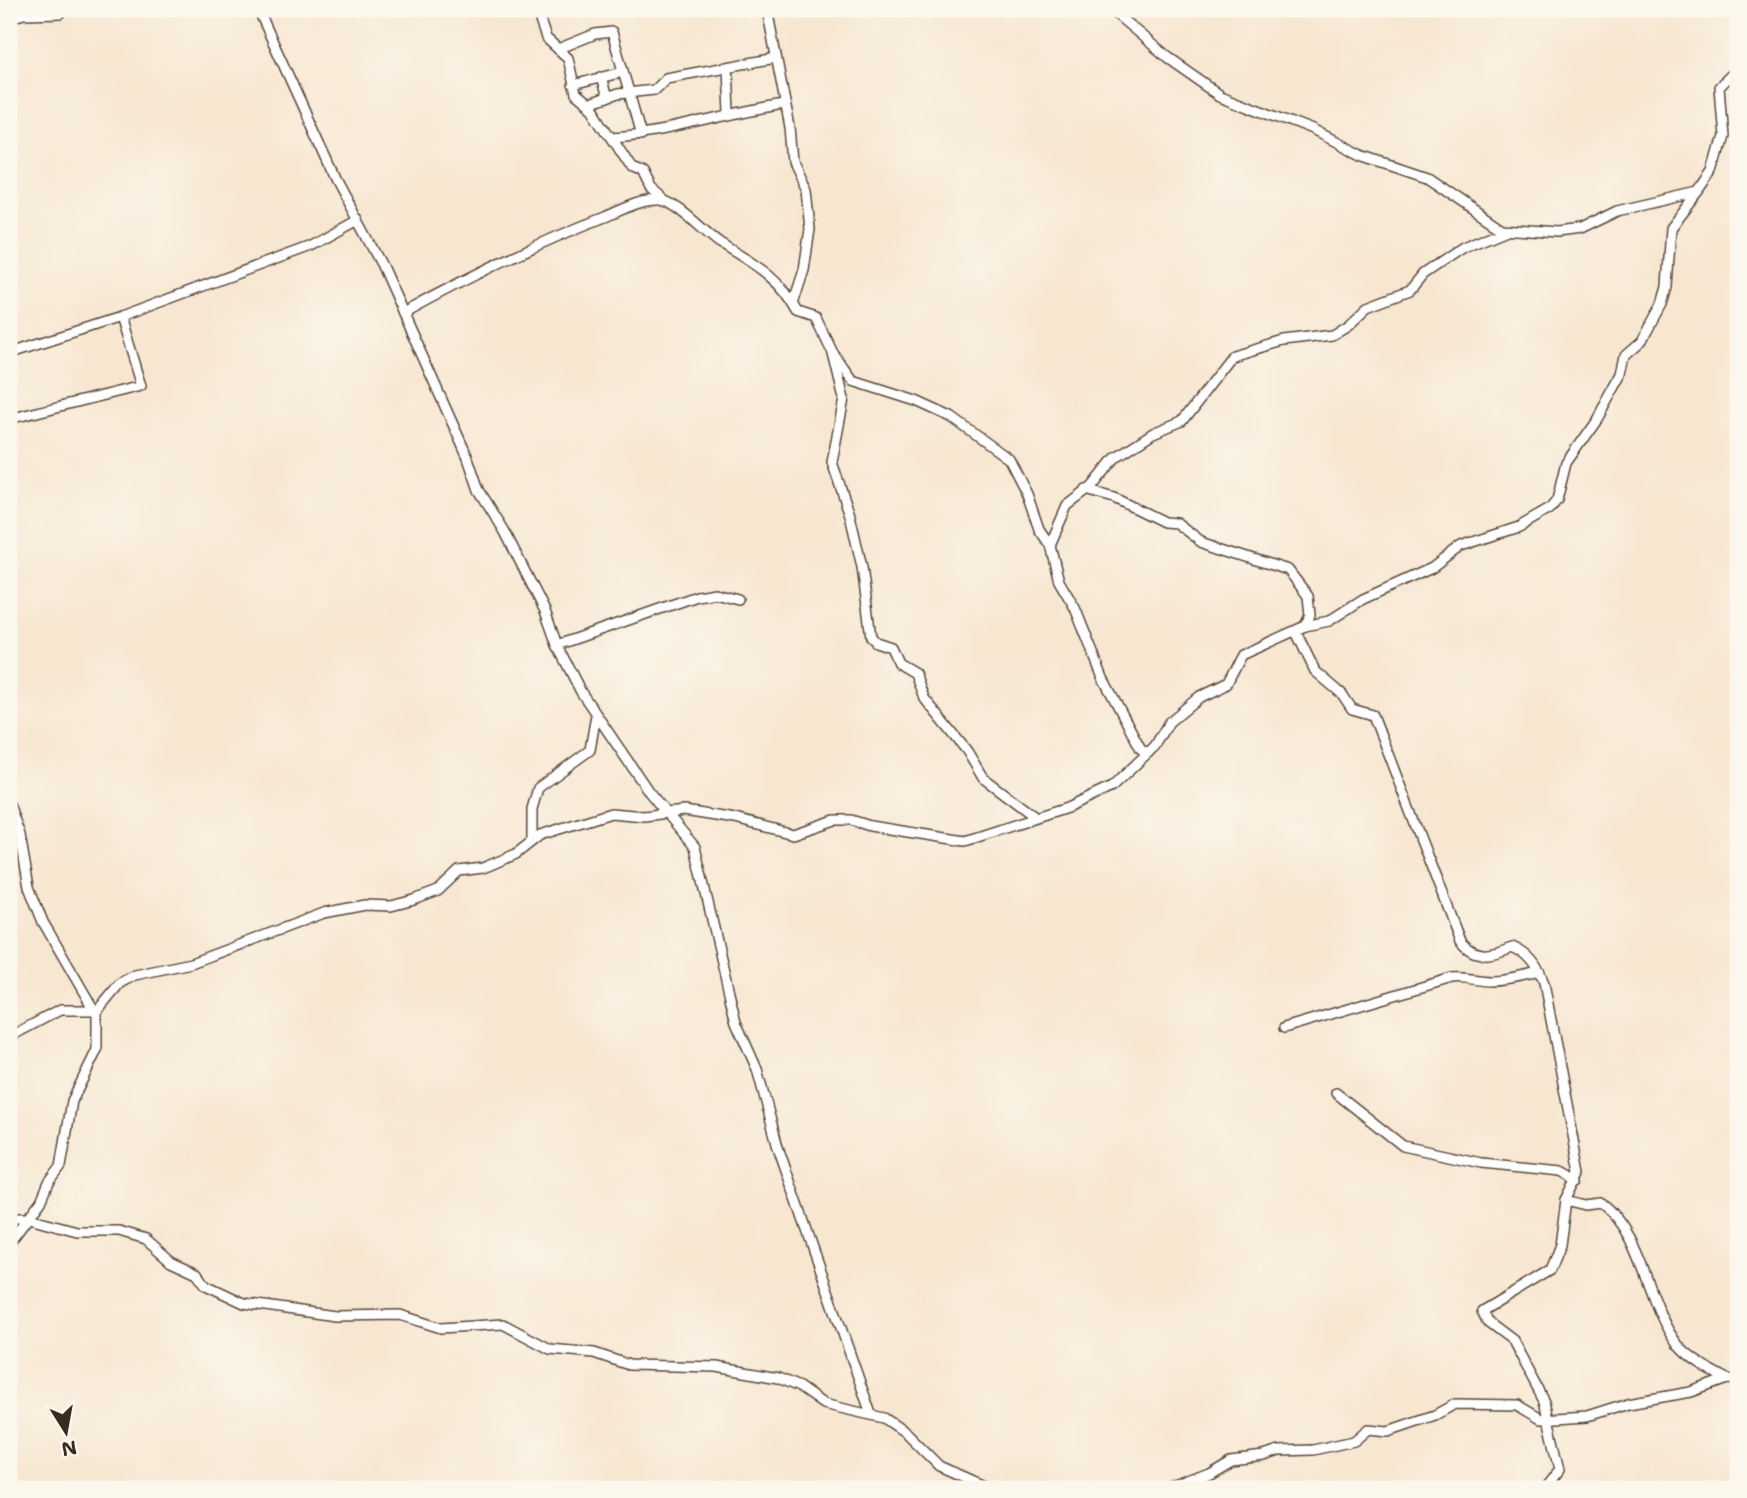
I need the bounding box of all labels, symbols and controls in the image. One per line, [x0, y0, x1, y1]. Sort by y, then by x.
north arrow [32, 1396, 102, 1466]
text: N [59, 1434, 79, 1462]

